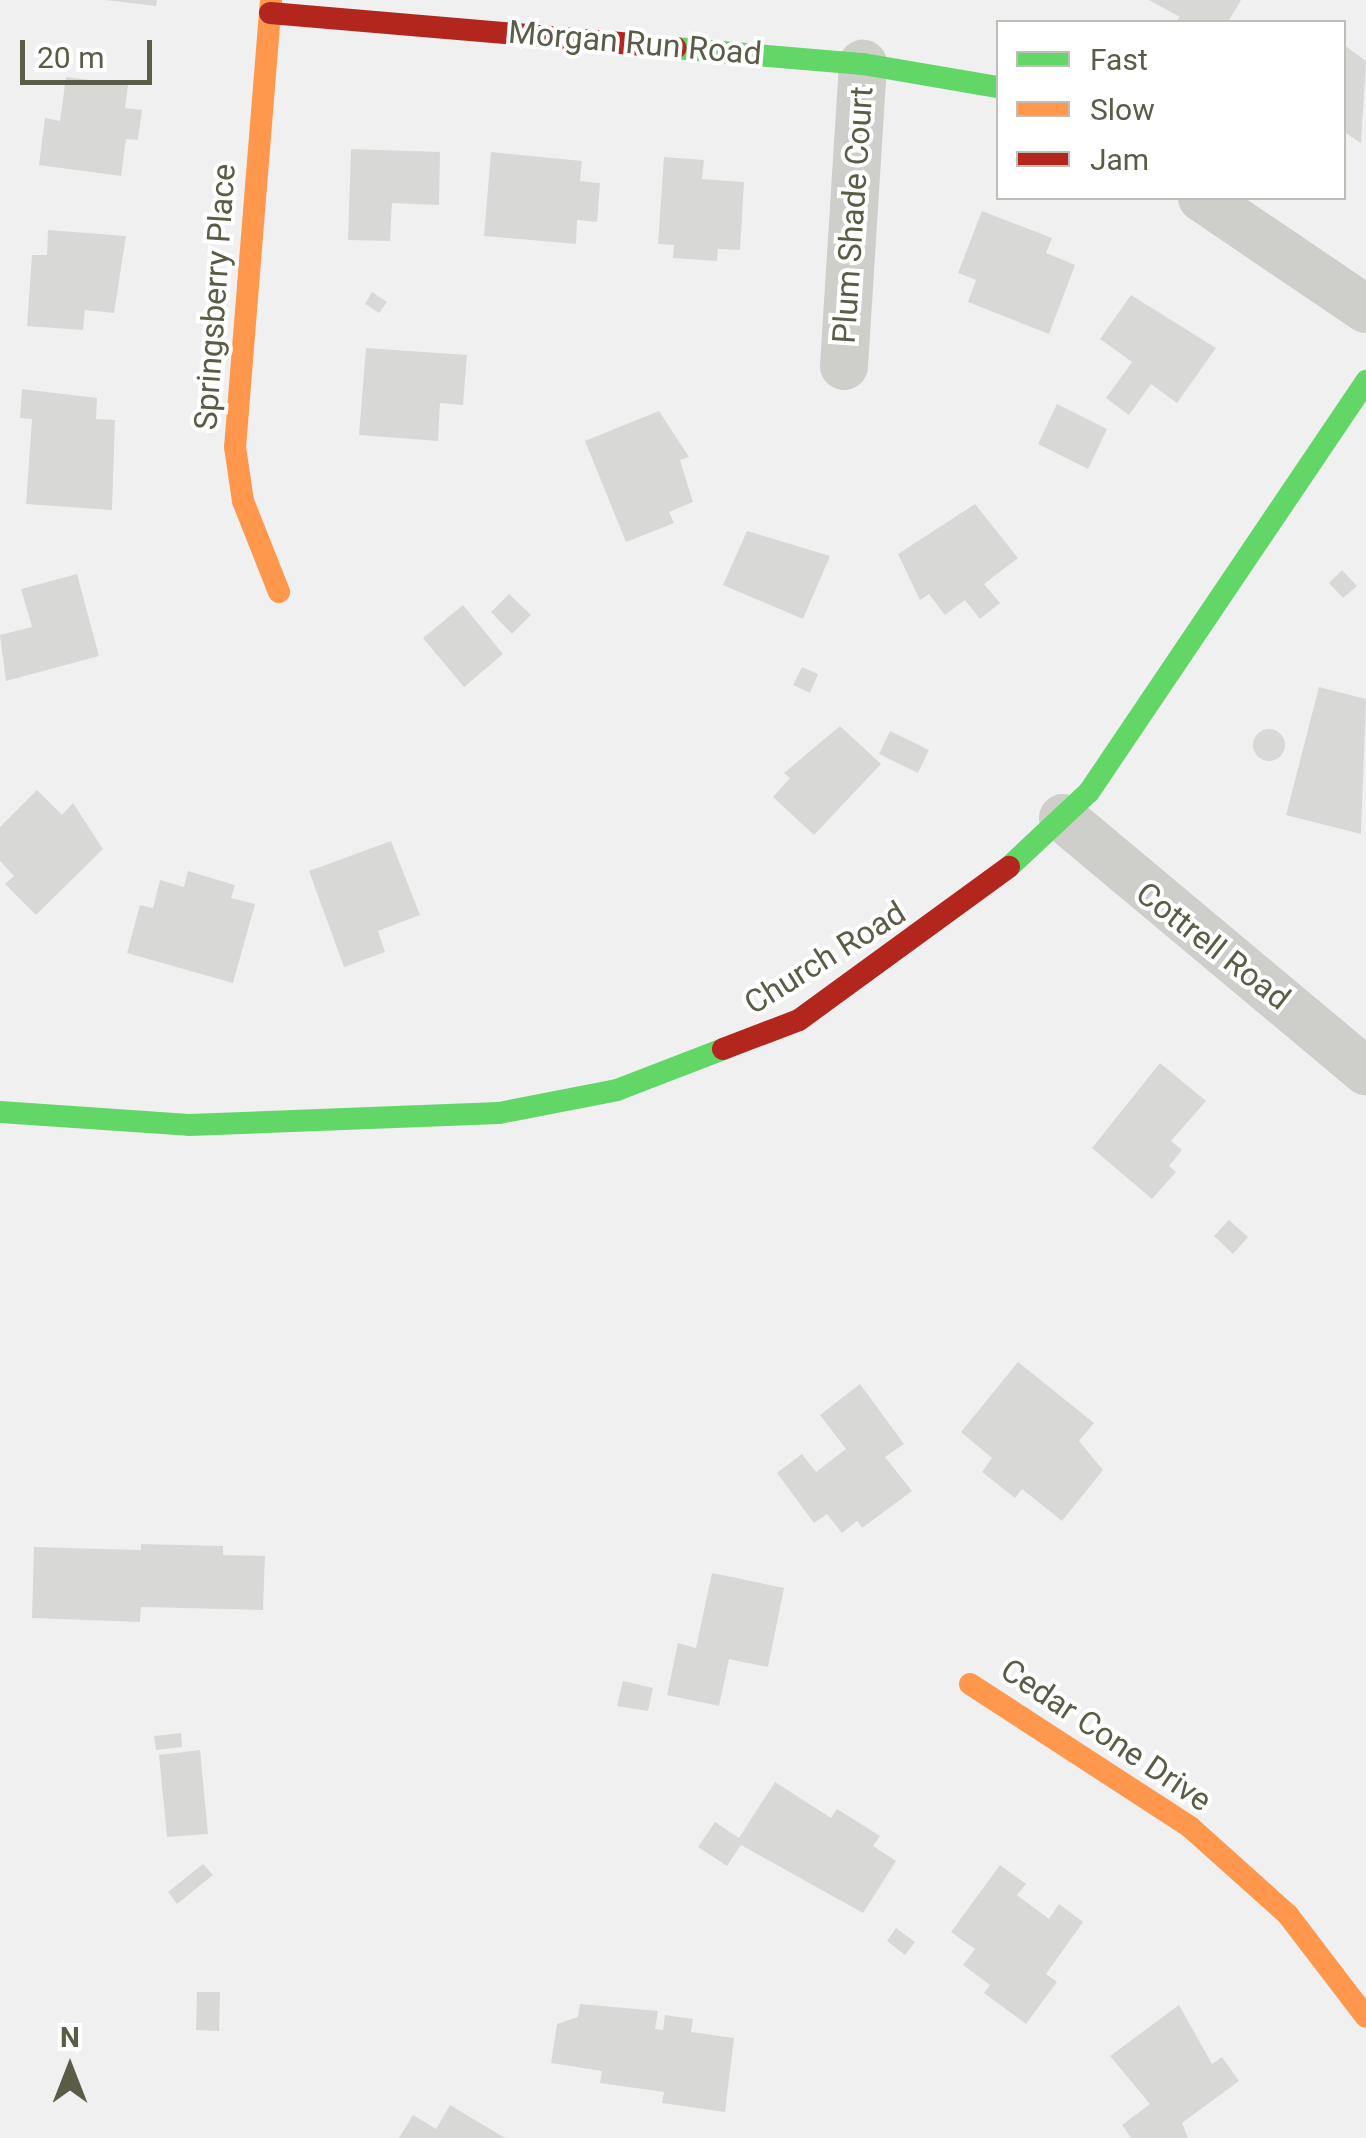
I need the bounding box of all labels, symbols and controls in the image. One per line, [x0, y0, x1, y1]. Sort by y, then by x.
street label: Morgan Run Road [507, 13, 763, 73]
scale bar [25, 20, 158, 82]
legend [996, 20, 1346, 200]
text: 20 m [37, 40, 104, 75]
text: Fast [1090, 42, 1148, 77]
street label: Plum Shade Court [825, 85, 881, 345]
text: Slow [1090, 92, 1155, 127]
text: Jam [1090, 142, 1149, 177]
street label: Springsberry Place [187, 163, 243, 431]
street label: Cottrell Road [1129, 874, 1297, 1018]
street label: Church Road [737, 893, 913, 1023]
street label: Cedar Cone Drive [993, 1650, 1219, 1820]
north arrow [20, 2018, 120, 2118]
text: N [60, 2021, 80, 2054]

